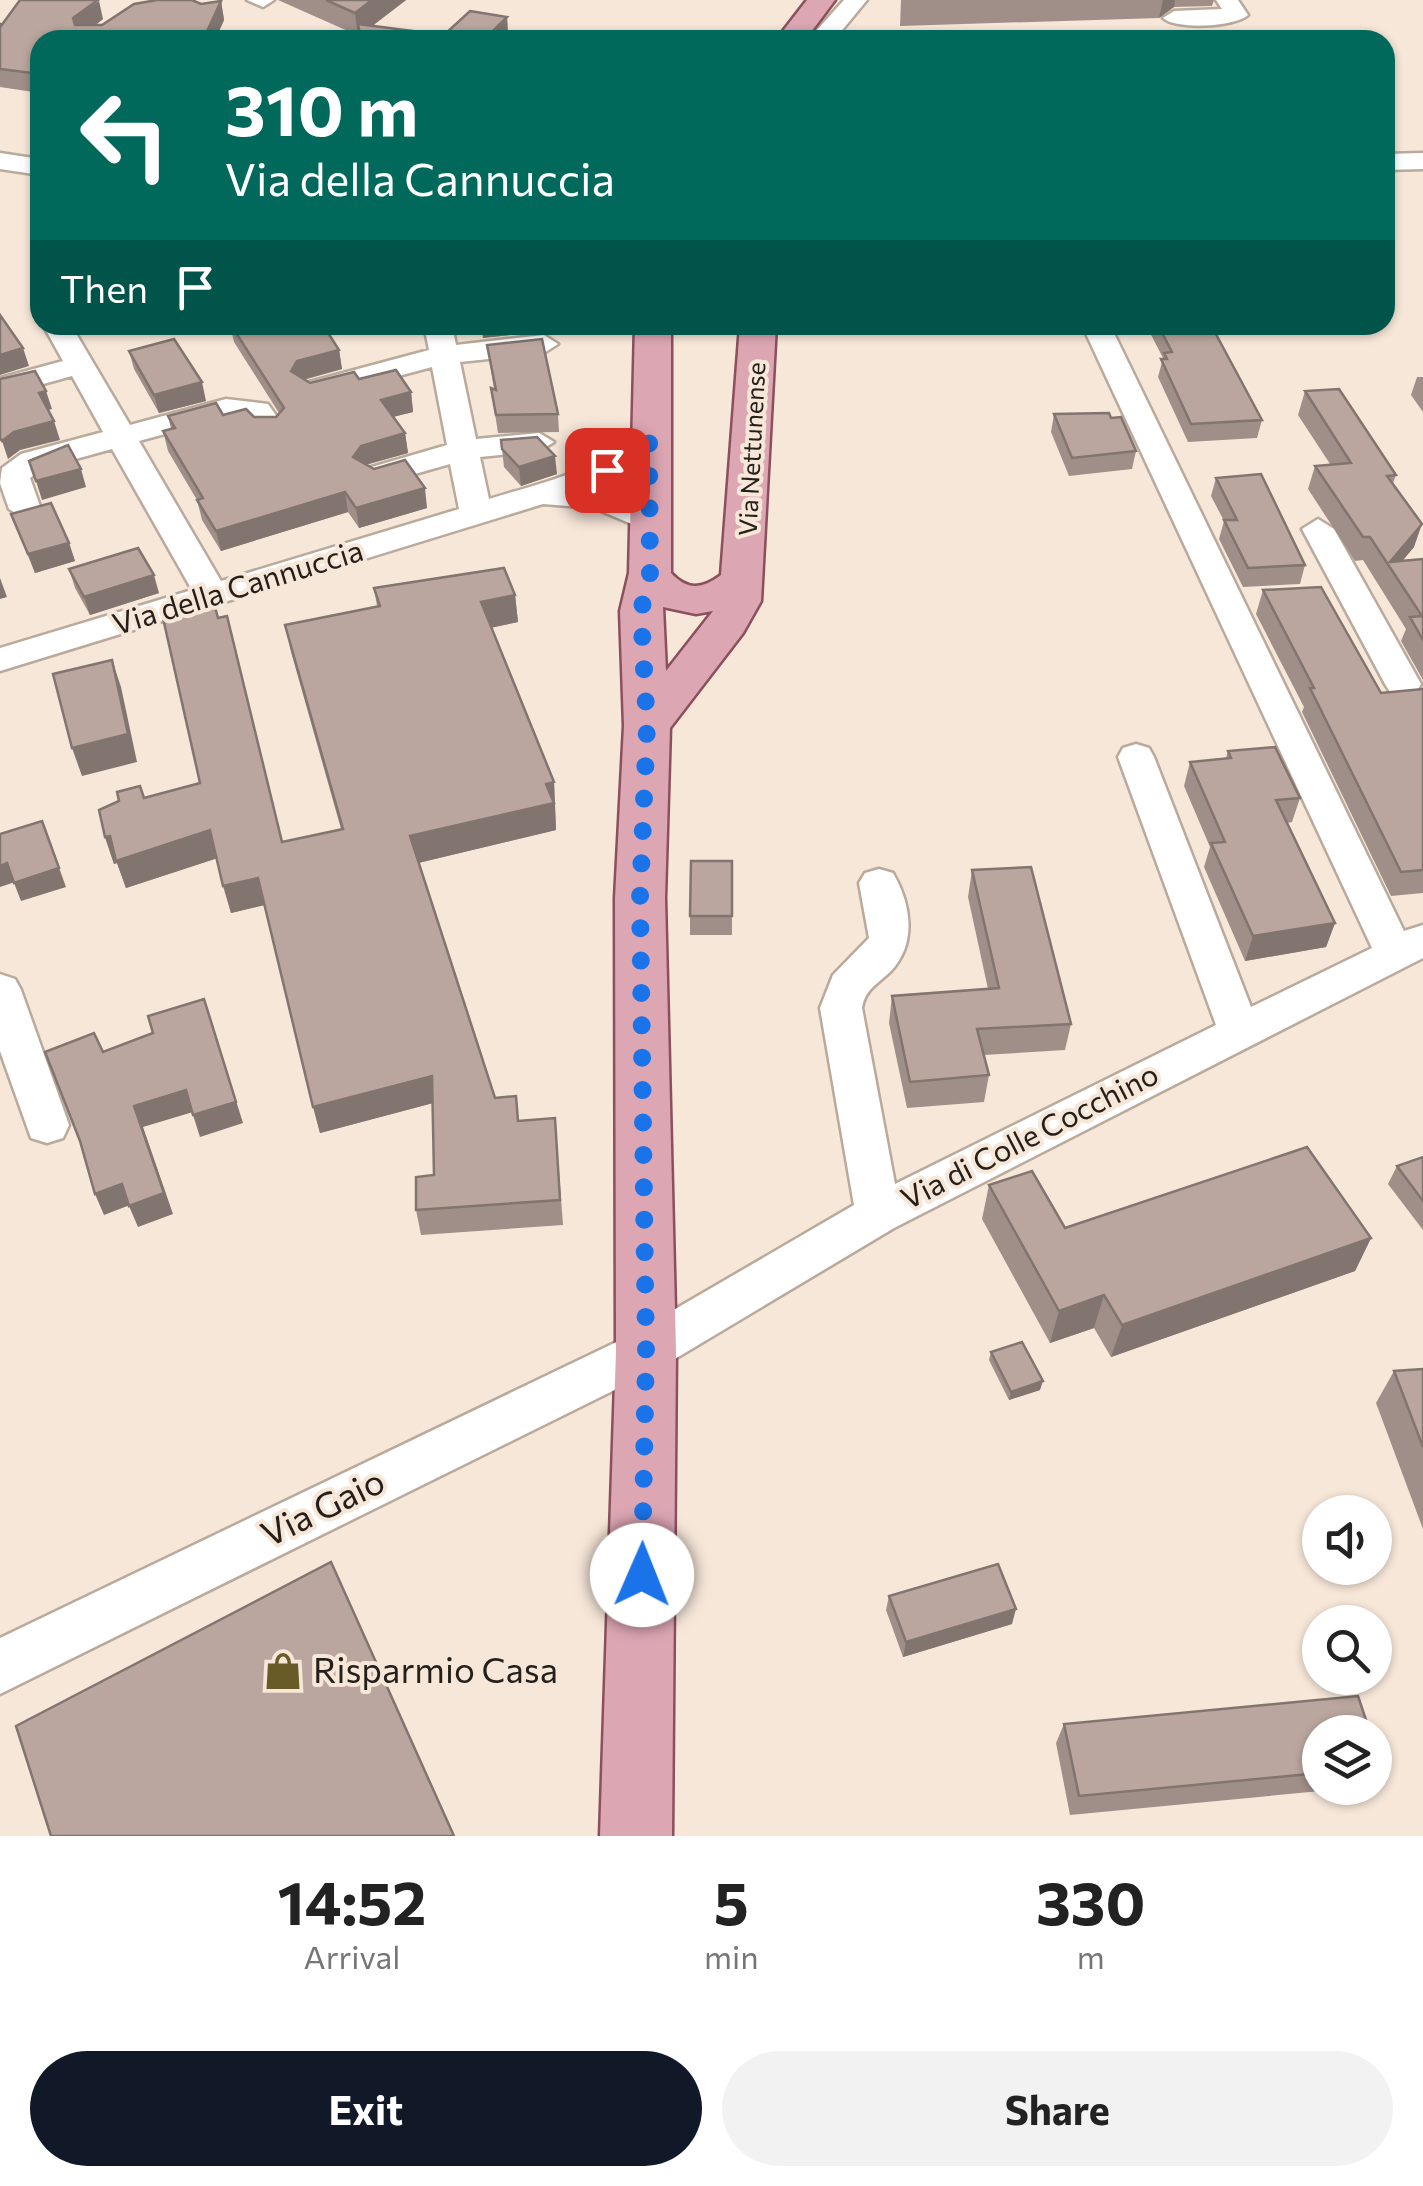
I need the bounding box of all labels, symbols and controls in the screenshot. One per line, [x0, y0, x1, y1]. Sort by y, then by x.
text: 310 m [225, 65, 418, 150]
icon: left [60, 70, 190, 200]
text: Via della Cannuccia [225, 150, 615, 205]
icon: arrive [168, 260, 223, 315]
text: Then [60, 264, 148, 311]
street label: Via Nettunense [731, 361, 771, 537]
pin [565, 428, 650, 513]
icon: arrive [580, 443, 635, 498]
street label: Via della Cannuccia [108, 530, 367, 641]
street label: Via di Colle Cocchino [894, 1054, 1164, 1216]
street label: Via Gaio [253, 1458, 391, 1554]
map controls [1302, 1495, 1392, 1805]
button: sound [1302, 1495, 1392, 1585]
position arrow [590, 1523, 694, 1627]
button: search [1302, 1605, 1392, 1695]
place label: Risparmio Casa [313, 1647, 558, 1690]
shop icon: Risparmio Casa [262, 1650, 304, 1692]
button: layers [1302, 1715, 1392, 1805]
text: 14:52 [278, 1864, 426, 1937]
text: 5 [714, 1864, 749, 1937]
text: 330 [1036, 1864, 1145, 1937]
text: Arrival [304, 1936, 400, 1976]
text: min [704, 1936, 759, 1976]
text: m [1077, 1936, 1105, 1976]
button: Exit [30, 2051, 702, 2166]
button: Share [722, 2051, 1393, 2166]

